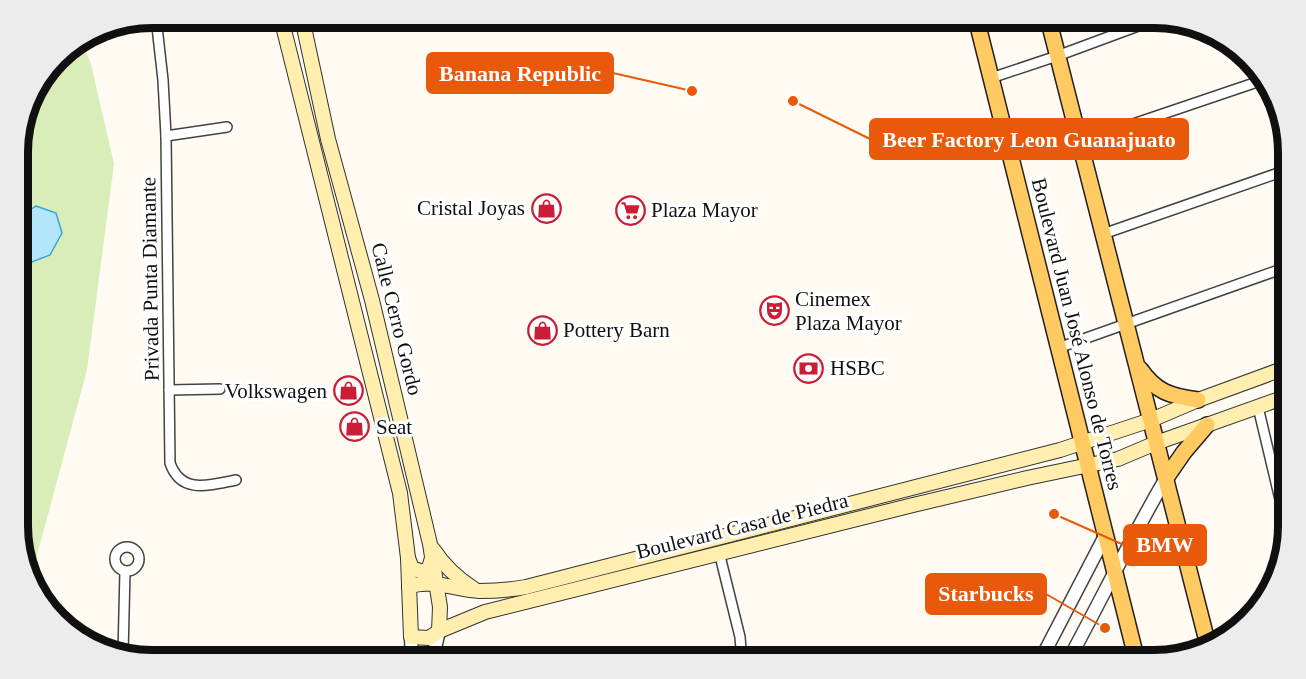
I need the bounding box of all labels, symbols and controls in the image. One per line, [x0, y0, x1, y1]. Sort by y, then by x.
callout: Banana Republic [427, 53, 613, 93]
text: Banana Republic [439, 61, 601, 86]
callout: Beer Factory Leon Guanajuato [870, 119, 1188, 159]
text: Beer Factory Leon Guanajuato [882, 127, 1176, 152]
street label: Boulevard Juan José Alonso de Torres [1027, 176, 1127, 492]
street label: Privada Punta Diamante [136, 177, 164, 381]
shop icon: Cristal Joyas [530, 192, 562, 224]
supermarket icon: Plaza Mayor [614, 194, 646, 226]
place label: Cristal Joyas [417, 196, 525, 220]
place label: Plaza Mayor [651, 198, 758, 222]
street label: Calle Cerro Gordo [366, 240, 428, 398]
place label: Cinemex Plaza Mayor [795, 287, 902, 335]
theatre icon: Cinemex Plaza Mayor [758, 295, 790, 327]
shop icon: Pottery Barn [526, 314, 558, 346]
place label: Pottery Barn [563, 318, 670, 342]
bank icon: HSBC [793, 352, 825, 384]
place label: HSBC [830, 356, 885, 380]
shop icon: Volkswagen [332, 375, 364, 407]
place label: Volkswagen [225, 379, 327, 403]
shop icon: Seat [339, 411, 371, 443]
place label: Seat [376, 415, 412, 439]
street label: Boulevard Casa de Piedra [634, 488, 851, 564]
callout: BMW [1124, 525, 1206, 565]
text: BMW [1136, 532, 1194, 557]
callout: Starbucks [926, 574, 1046, 614]
text: Starbucks [938, 581, 1034, 606]

